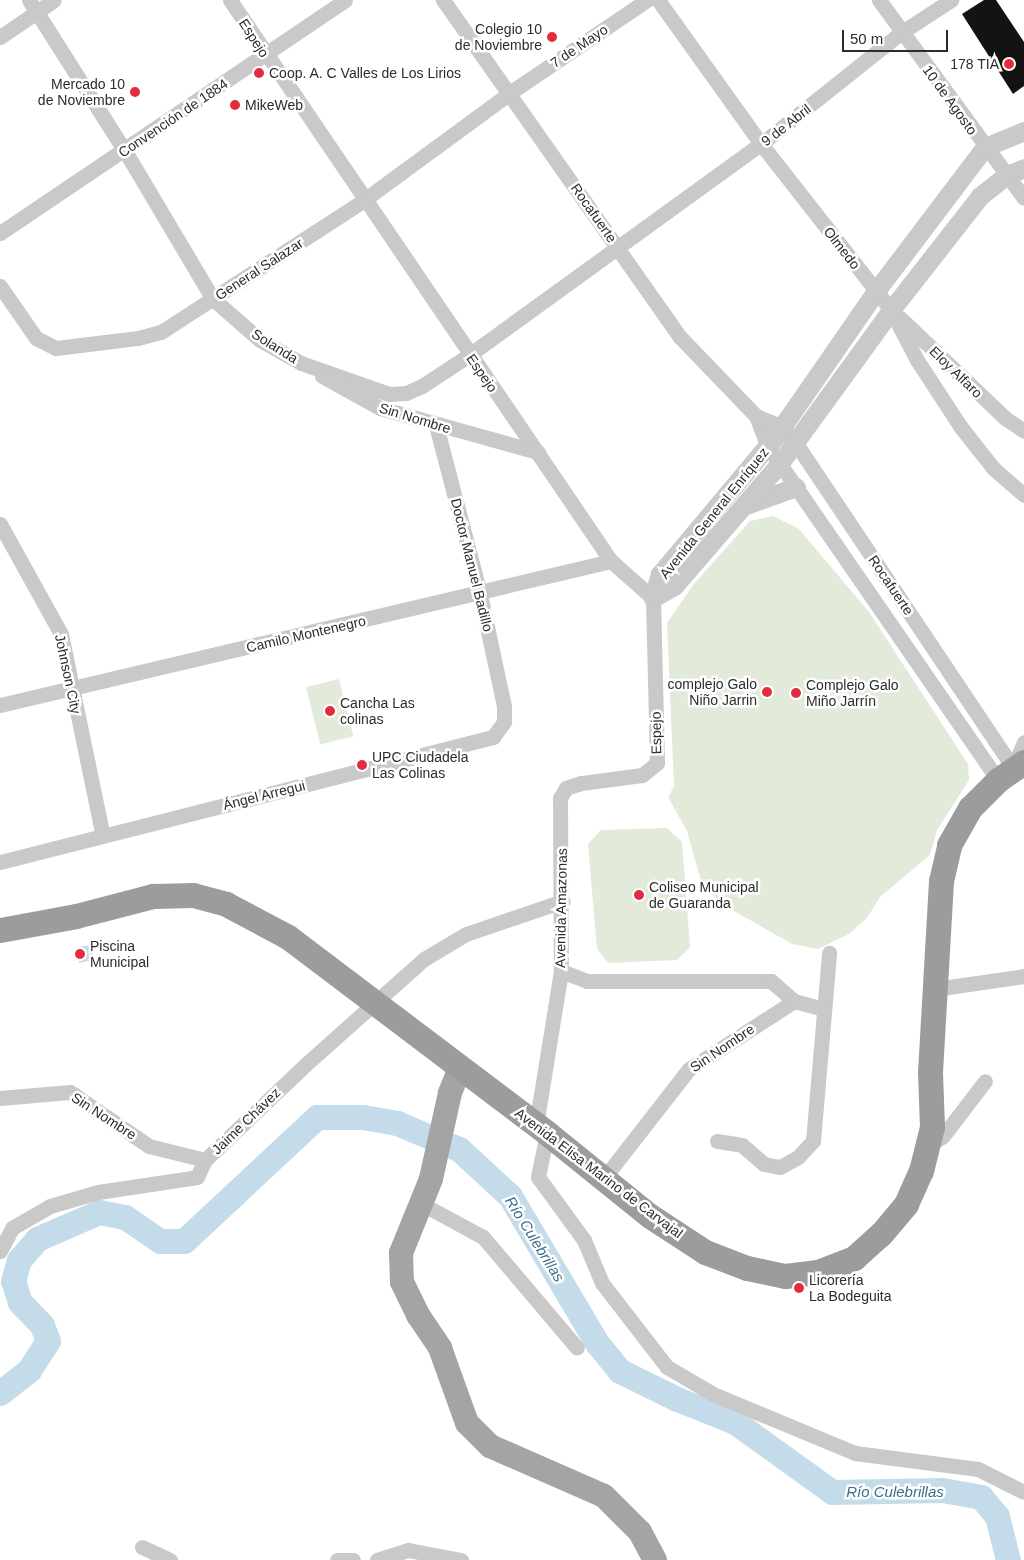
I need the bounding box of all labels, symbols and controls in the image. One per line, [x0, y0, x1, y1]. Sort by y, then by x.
street label: Espejo [235, 15, 273, 61]
scale bar [844, 20, 950, 52]
place label: Colegio 10 de Noviembre [455, 21, 542, 54]
street label: 7 de Mayo [547, 21, 611, 71]
text: 50 m [850, 30, 883, 47]
marker: Colegio 10 de Noviembre [546, 31, 558, 43]
place label: 178 TIA [950, 56, 999, 72]
marker: 178 TIA [1003, 58, 1015, 70]
street label: 10 de Agosto [919, 62, 981, 138]
place label: Coop. A. C Valles de Los Lirios [269, 65, 462, 81]
marker: Coop. A. C Valles de Los Lirios [253, 67, 265, 79]
street label: Convención de 1884 [115, 75, 231, 161]
place label: Mercado 10 de Noviembre [38, 76, 125, 108]
marker: Mercado 10 de Noviembre [129, 86, 141, 98]
place label: MikeWeb [245, 97, 303, 113]
marker: MikeWeb [229, 99, 241, 111]
street label: 9 de Abril [758, 100, 814, 150]
street label: Rocafuerte [567, 180, 621, 246]
street label: Olmedo [820, 224, 864, 272]
street label: General Salazar [212, 234, 306, 304]
street label: Solanda [249, 325, 301, 367]
street label: Eloy Alfaro [926, 342, 986, 402]
street label: Espejo [463, 351, 501, 395]
street label: Sin Nombre [377, 399, 453, 437]
street label: Avenida General Enríquez [656, 444, 772, 582]
street label: Doctor Manuel Badillo [447, 497, 497, 633]
street label: Rocafuerte [865, 552, 917, 618]
street label: Camilo Montenegro [245, 612, 367, 656]
street label: Johnson City [51, 633, 85, 715]
place label: complejo Galo Niño Jarrin [668, 676, 757, 709]
place label: Complejo Galo Miño Jarrín [806, 677, 899, 710]
marker: complejo Galo Niño Jarrin [761, 686, 773, 698]
marker: Complejo Galo Miño Jarrín [790, 687, 802, 699]
place label: Cancha Las colinas [340, 695, 415, 728]
marker: Cancha Las colinas [324, 705, 336, 717]
street label: Espejo [647, 711, 665, 755]
place label: UPC Ciudadela Las Colinas [372, 749, 468, 782]
marker: UPC Ciudadela Las Colinas [356, 759, 368, 771]
street label: Ángel Arregui [221, 777, 307, 813]
street label: Avenida Amazonas [552, 848, 570, 968]
place label: Coliseo Municipal de Guaranda [649, 879, 759, 912]
marker: Coliseo Municipal de Guaranda [633, 889, 645, 901]
place label: Piscina Municipal [90, 938, 149, 970]
marker: Piscina Municipal [74, 948, 86, 960]
street label: Sin Nombre [687, 1020, 757, 1076]
street label: Jaime Chávez [208, 1084, 284, 1158]
street label: Sin Nombre [68, 1089, 140, 1143]
street label: Avenida Elisa Marino de Carvajal [512, 1104, 686, 1242]
water label: Río Culebrillas [502, 1193, 568, 1285]
place label: Licorería La Bodeguita [809, 1272, 892, 1304]
marker: Licorería La Bodeguita [793, 1282, 805, 1294]
water label: Río Culebrillas [846, 1483, 944, 1501]

